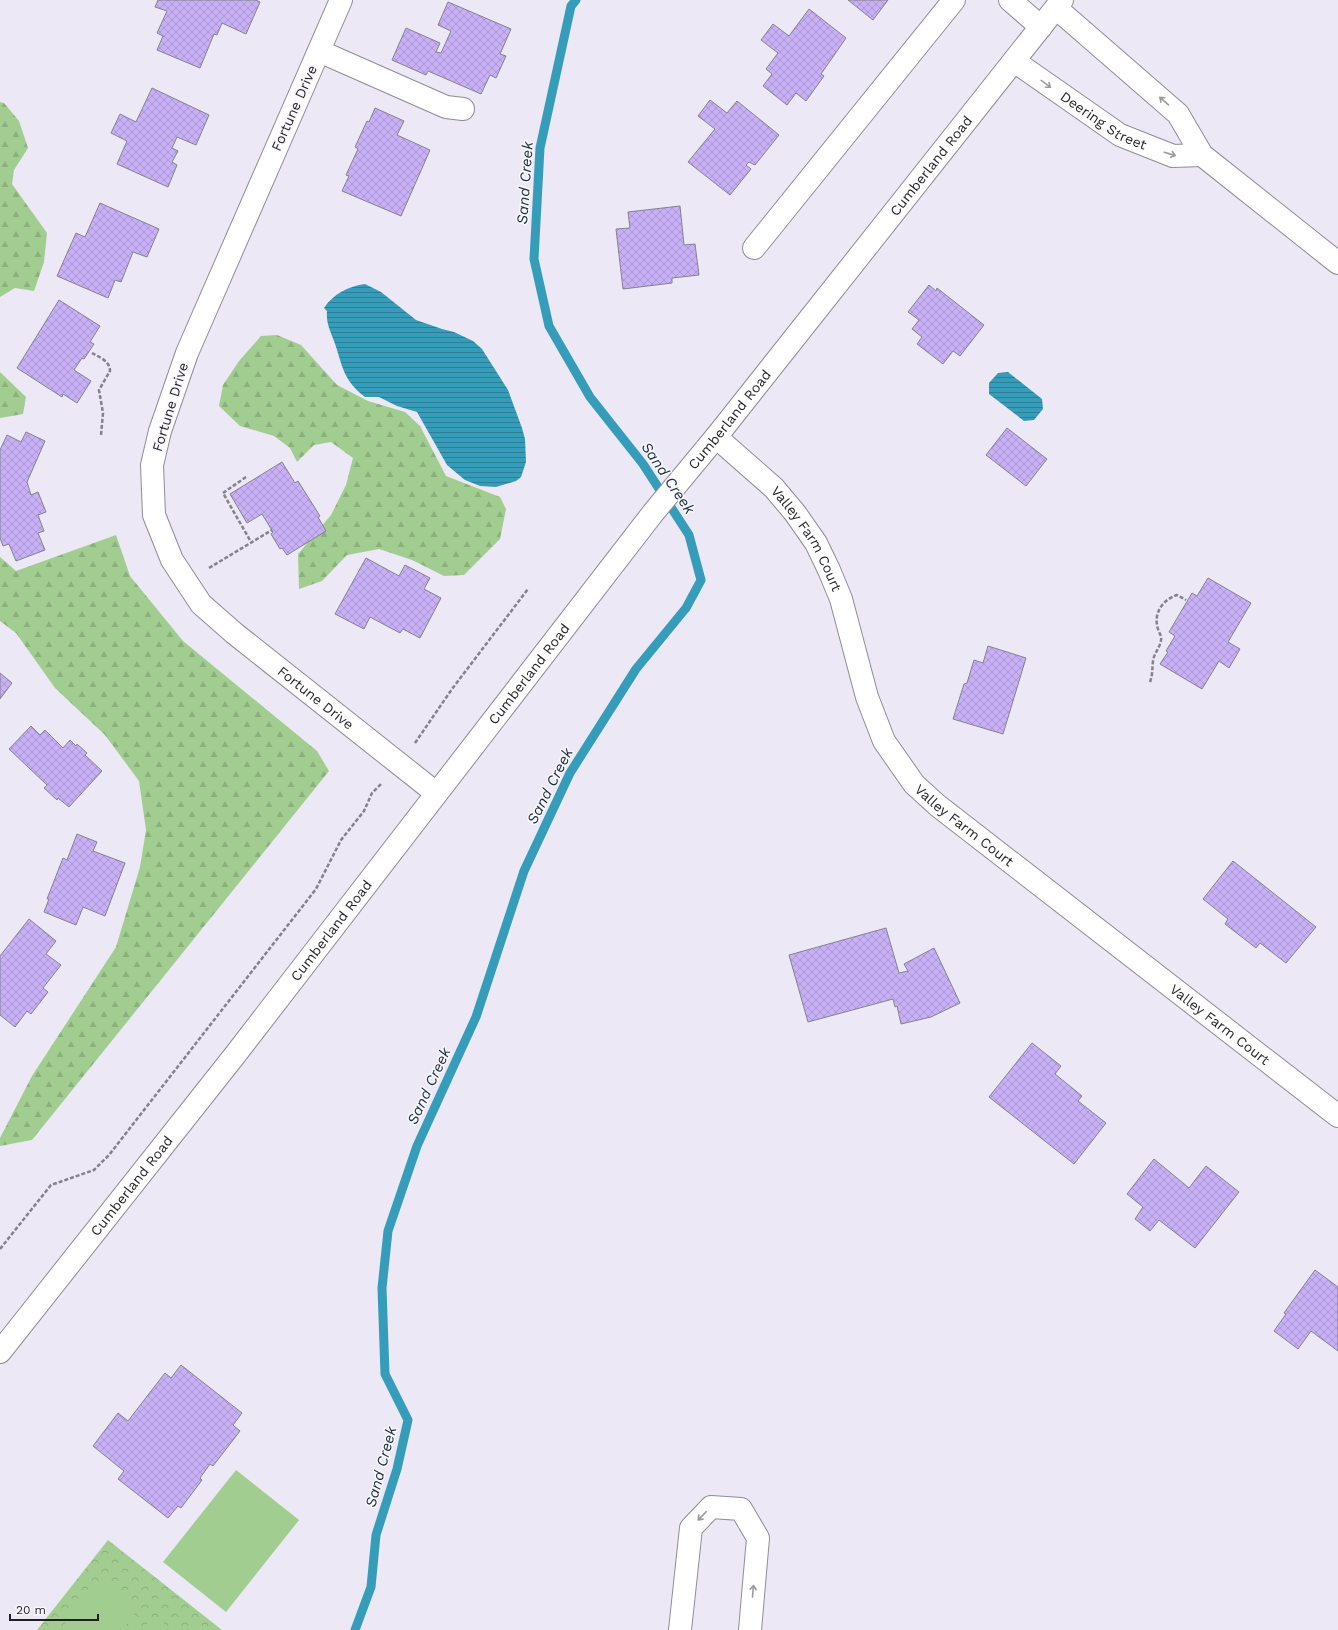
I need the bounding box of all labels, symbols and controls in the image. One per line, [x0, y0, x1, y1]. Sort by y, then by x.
street label: Fortune Drive [268, 63, 320, 153]
one-way arrow [1040, 80, 1051, 88]
street label: Deering Street [1057, 88, 1149, 153]
one-way arrow [1158, 97, 1169, 106]
street label: Cumberland Road [886, 113, 975, 219]
water label: Sand Creek [513, 140, 537, 225]
one-way arrow [1164, 151, 1177, 158]
street label: Fortune Drive [149, 361, 191, 453]
street label: Cumberland Road [685, 367, 774, 472]
water label: Sand Creek [637, 439, 699, 518]
street label: Valley Farm Court [768, 483, 845, 594]
street label: Cumberland Road [485, 620, 573, 727]
street label: Fortune Drive [275, 663, 357, 733]
water label: Sand Creek [523, 744, 577, 827]
street label: Valley Farm Court [912, 781, 1017, 870]
street label: Cumberland Road [287, 877, 375, 984]
street label: Valley Farm Court [1167, 981, 1273, 1068]
water label: Sand Creek [403, 1044, 455, 1127]
street label: Cumberland Road [87, 1133, 176, 1239]
water label: Sand Creek [362, 1424, 401, 1509]
one-way arrow [697, 1511, 707, 1521]
one-way arrow [750, 1585, 757, 1598]
scale bar [10, 1596, 98, 1622]
text: 20 m [16, 1603, 46, 1617]

